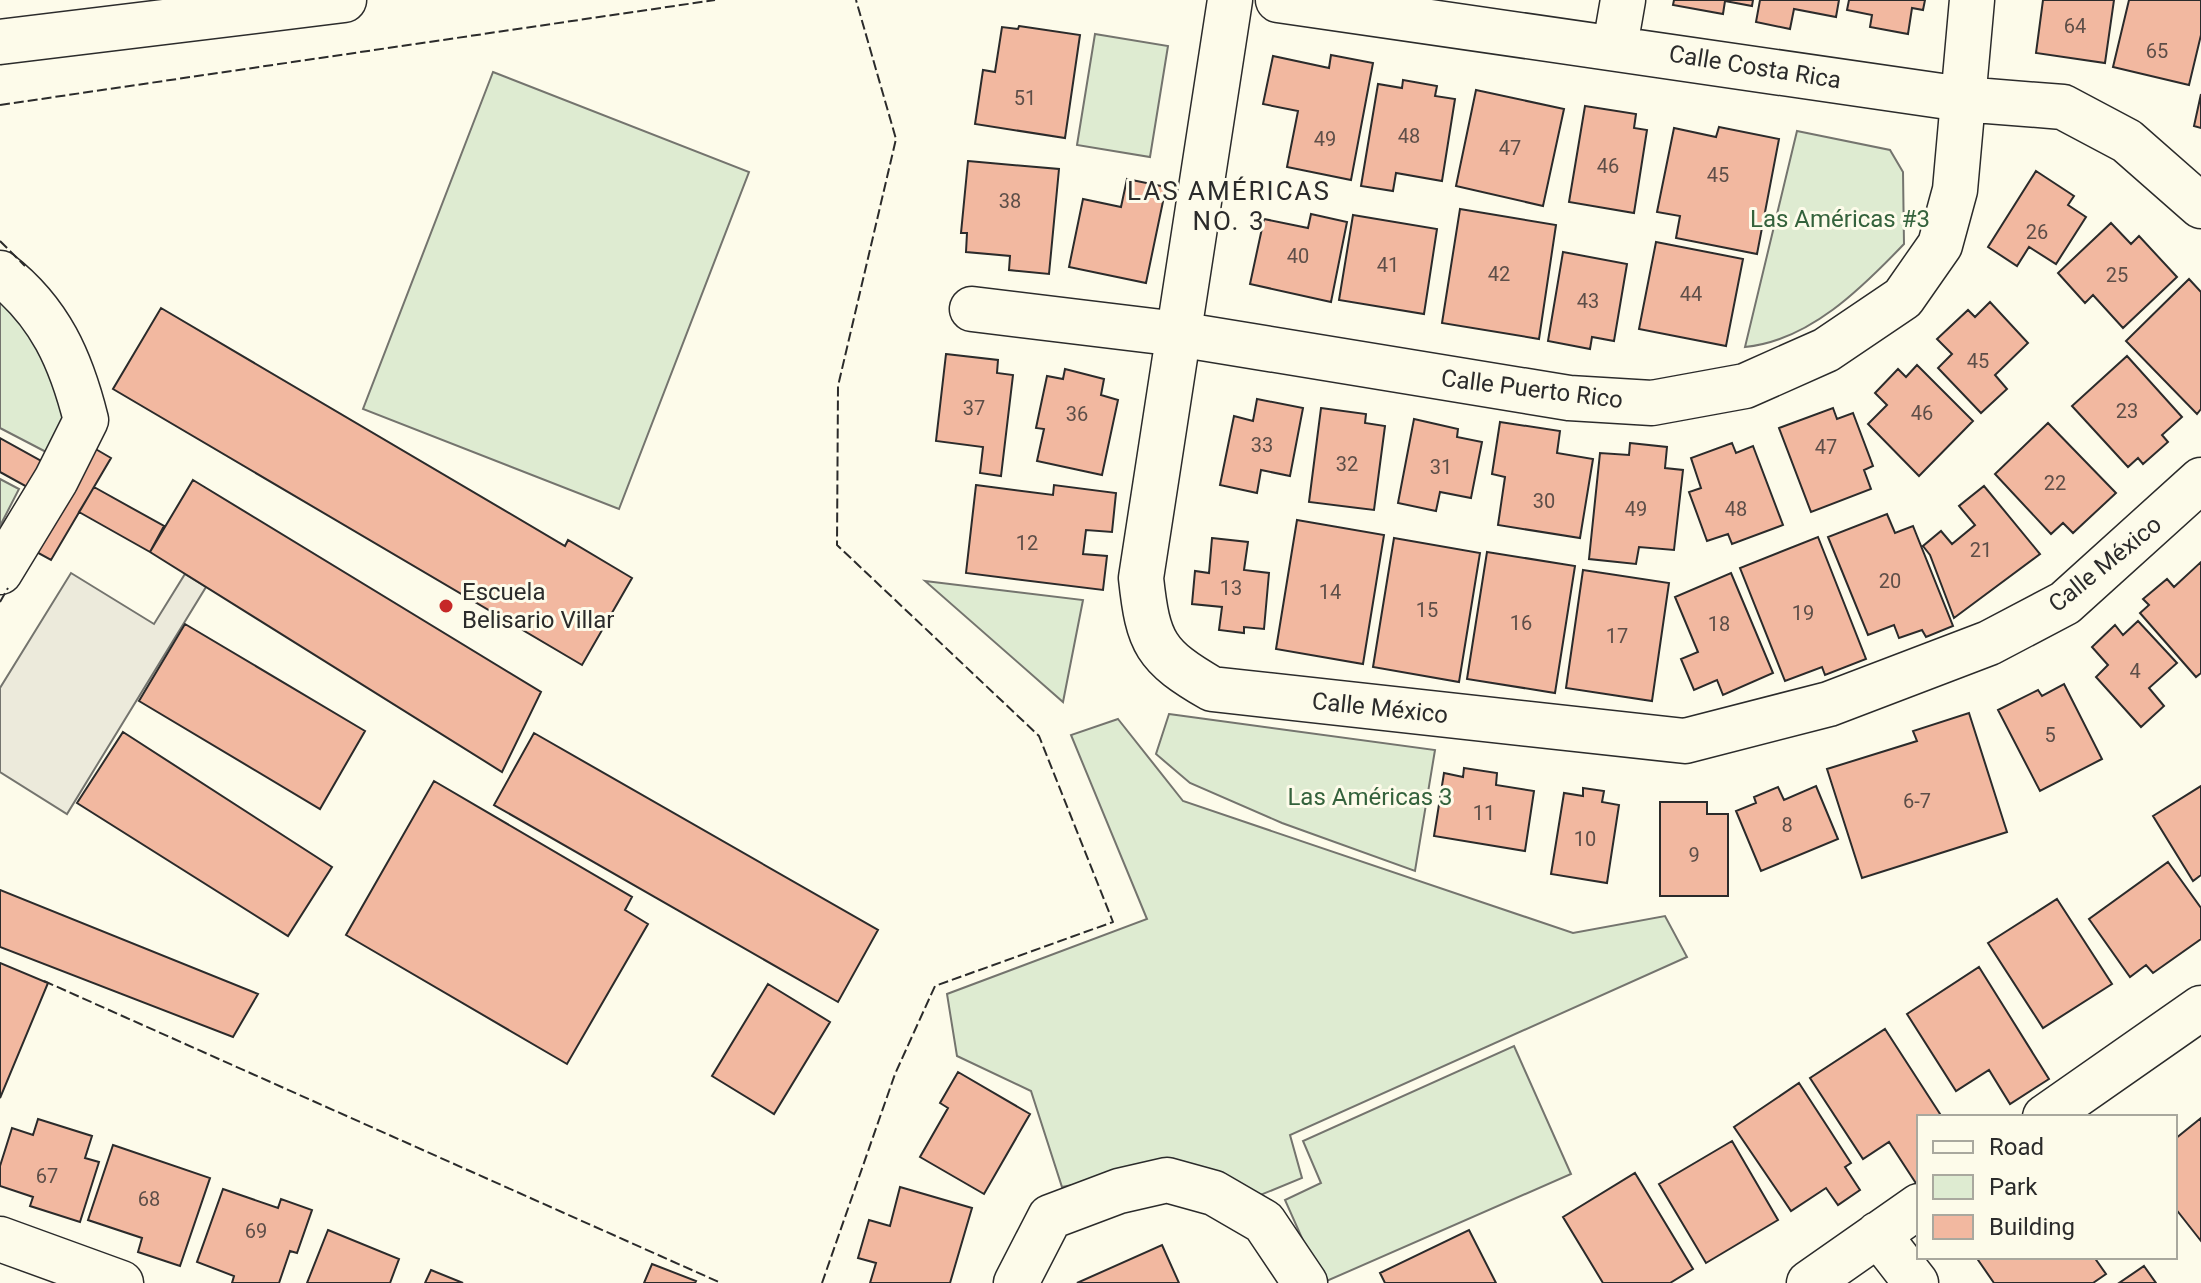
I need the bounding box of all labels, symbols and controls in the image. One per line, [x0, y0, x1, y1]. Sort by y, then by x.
house number: 64 [2064, 14, 2086, 38]
house number: 65 [2146, 39, 2168, 63]
street label: Calle Costa Rica [1667, 40, 1843, 94]
house number: 51 [1014, 86, 1036, 110]
house number: 48 [1398, 124, 1420, 148]
house number: 49 [1314, 127, 1336, 151]
house number: 47 [1499, 136, 1521, 160]
house number: 46 [1597, 154, 1619, 178]
house number: 45 [1707, 163, 1729, 187]
district label: LAS AMÉRICAS NO. 3 [1127, 176, 1331, 236]
house number: 38 [999, 189, 1021, 213]
park label: Las Américas #3 [1750, 205, 1930, 233]
house number: 26 [2026, 220, 2048, 244]
house number: 40 [1287, 244, 1309, 268]
house number: 41 [1377, 253, 1399, 277]
house number: 42 [1488, 262, 1510, 286]
house number: 25 [2106, 263, 2128, 287]
house number: 44 [1680, 282, 1702, 306]
house number: 43 [1577, 289, 1599, 313]
house number: 45 [1967, 349, 1989, 373]
street label: Calle Puerto Rico [1439, 364, 1625, 414]
house number: 37 [963, 396, 985, 420]
house number: 23 [2116, 399, 2138, 423]
house number: 46 [1911, 401, 1933, 425]
house number: 36 [1066, 402, 1088, 426]
house number: 33 [1251, 433, 1273, 457]
house number: 47 [1815, 435, 1837, 459]
house number: 32 [1336, 452, 1358, 476]
house number: 31 [1430, 455, 1452, 479]
house number: 22 [2044, 471, 2066, 495]
house number: 30 [1533, 489, 1555, 513]
house number: 49 [1625, 497, 1647, 521]
house number: 48 [1725, 497, 1747, 521]
street label: Calle México [2043, 510, 2167, 618]
house number: 12 [1016, 531, 1038, 555]
house number: 21 [1970, 538, 1992, 562]
house number: 20 [1879, 569, 1901, 593]
house number: 13 [1220, 576, 1242, 600]
place label: Escuela Belisario Villar [462, 578, 614, 634]
house number: 14 [1319, 580, 1341, 604]
marker: Escuela Belisario Villar [437, 597, 455, 615]
house number: 15 [1416, 598, 1438, 622]
house number: 19 [1792, 601, 1814, 625]
house number: 16 [1510, 611, 1532, 635]
house number: 18 [1708, 612, 1730, 636]
house number: 17 [1606, 624, 1628, 648]
house number: 4 [2129, 659, 2141, 683]
street label: Calle México [1311, 687, 1449, 729]
house number: 5 [2044, 723, 2056, 747]
park label: Las Américas 3 [1287, 783, 1453, 811]
house number: 6-7 [1903, 789, 1931, 813]
house number: 11 [1473, 801, 1495, 825]
house number: 8 [1781, 813, 1793, 837]
house number: 10 [1574, 827, 1596, 851]
house number: 9 [1688, 843, 1700, 867]
legend [1917, 1115, 2177, 1259]
text: Road [1989, 1133, 2044, 1161]
house number: 67 [36, 1164, 58, 1188]
text: Park [1989, 1173, 2038, 1201]
house number: 68 [138, 1187, 160, 1211]
text: Building [1989, 1213, 2075, 1241]
house number: 69 [245, 1219, 267, 1243]

